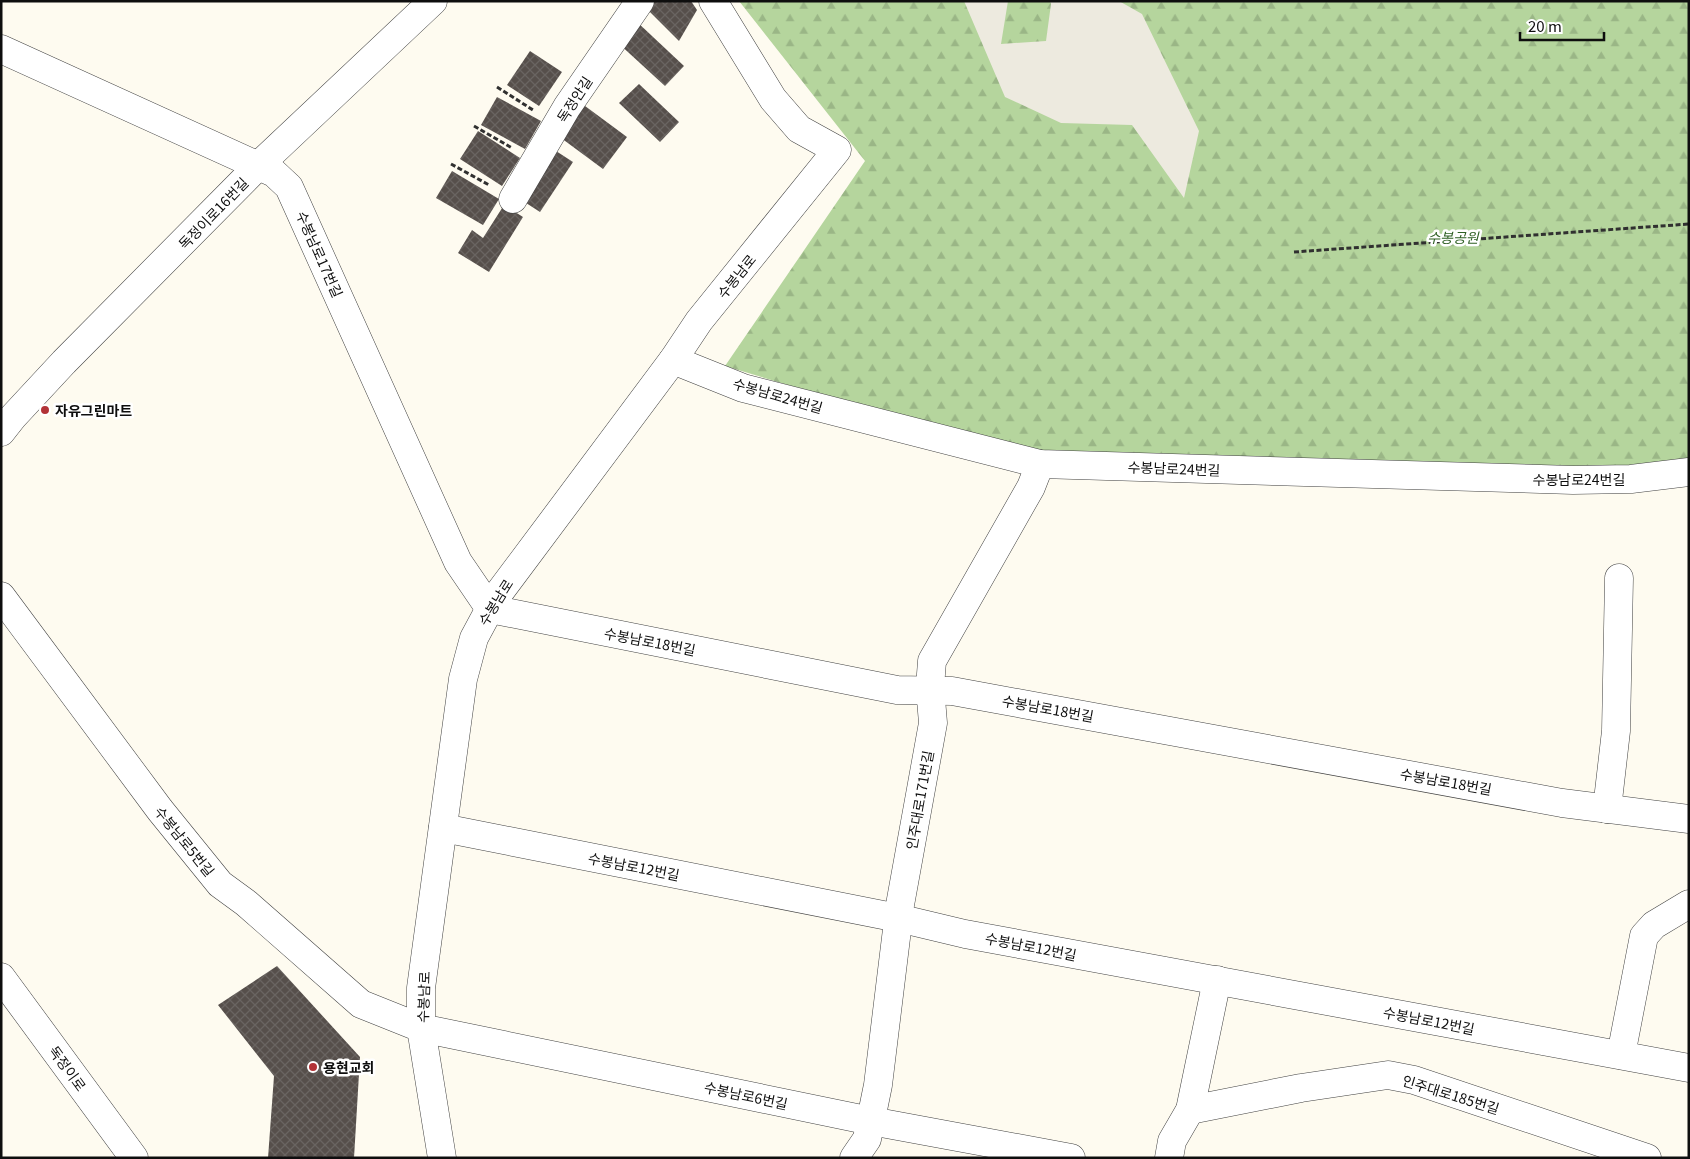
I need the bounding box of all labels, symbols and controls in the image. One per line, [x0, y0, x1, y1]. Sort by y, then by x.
scale bar [1520, 10, 1604, 42]
text: 20 m [1528, 15, 1562, 36]
street label: 독정안길 [552, 72, 596, 126]
street label: 독정이로16번길 [174, 173, 252, 253]
street label: 수봉남로17번길 [292, 208, 348, 300]
park label: 수봉공원 [1427, 227, 1480, 247]
street label: 수봉남로 [712, 250, 760, 302]
street label: 수봉남로24번길 [731, 373, 825, 417]
place label: 자유그린마트 [55, 400, 132, 420]
marker: 자유그린마트 [39, 404, 51, 416]
street label: 수봉남로24번길 [1127, 456, 1221, 480]
street label: 수봉남로24번길 [1533, 469, 1625, 489]
street label: 수봉남로 [473, 575, 517, 629]
street label: 수봉남로18번길 [603, 622, 697, 660]
street label: 수봉남로18번길 [1001, 690, 1095, 726]
street label: 인주대로171번길 [900, 749, 938, 851]
street label: 수봉남로18번길 [1399, 763, 1493, 799]
street label: 수봉남로5번길 [150, 802, 220, 880]
street label: 수봉남로12번길 [587, 847, 681, 885]
street label: 수봉남로12번길 [984, 927, 1078, 965]
street label: 수봉남로 [412, 971, 434, 1023]
street label: 수봉남로12번길 [1382, 1001, 1476, 1039]
street label: 독정이로 [45, 1041, 91, 1095]
place label: 용현교회 [323, 1057, 375, 1077]
marker: 용현교회 [307, 1061, 319, 1073]
street label: 인주대로185번길 [1400, 1070, 1502, 1118]
street label: 수봉남로6번길 [702, 1076, 790, 1114]

